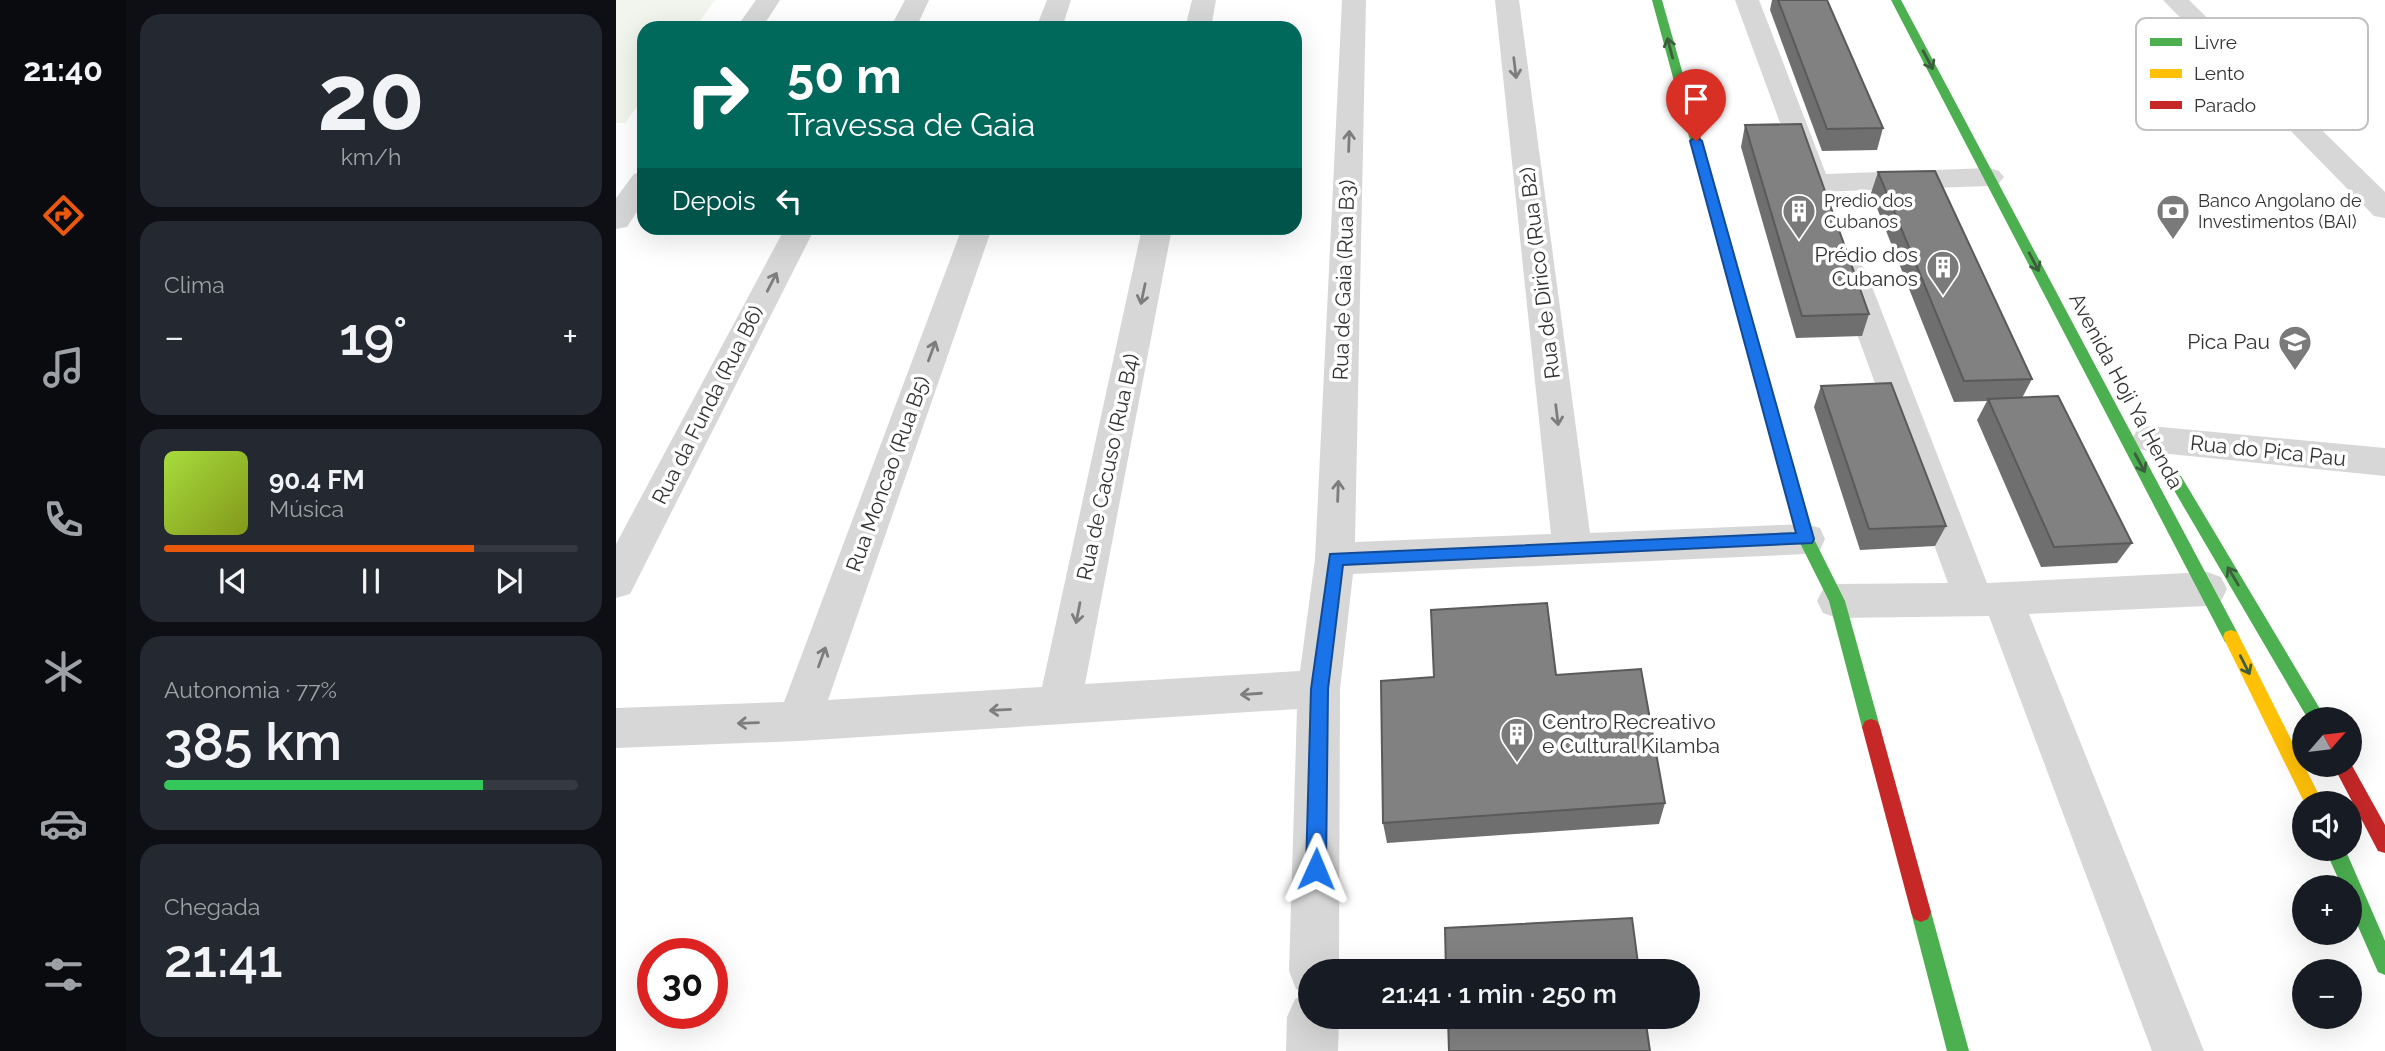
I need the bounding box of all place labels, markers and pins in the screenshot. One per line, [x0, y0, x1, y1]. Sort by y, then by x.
pin [1666, 69, 1726, 141]
place label: Predio dos Cubanos [1824, 190, 1913, 232]
place label: Banco Angolano de Investimentos (BAI) [2198, 190, 2362, 232]
building icon: Predio dos Cubanos [1780, 192, 1818, 241]
bank icon: Banco Angolano de Investimentos (BAI) [2154, 192, 2192, 241]
place label: Prédio dos Cubanos [1814, 242, 1918, 291]
building icon: Prédio dos Cubanos [1924, 248, 1962, 297]
school or university icon: Pica Pau [2276, 323, 2314, 372]
place label: Pica Pau [2187, 329, 2270, 354]
place label: Centro Recreativo e Cultural Kilamba [1542, 709, 1720, 758]
building icon: Centro Recreativo e Cultural Kilamba [1498, 715, 1536, 764]

